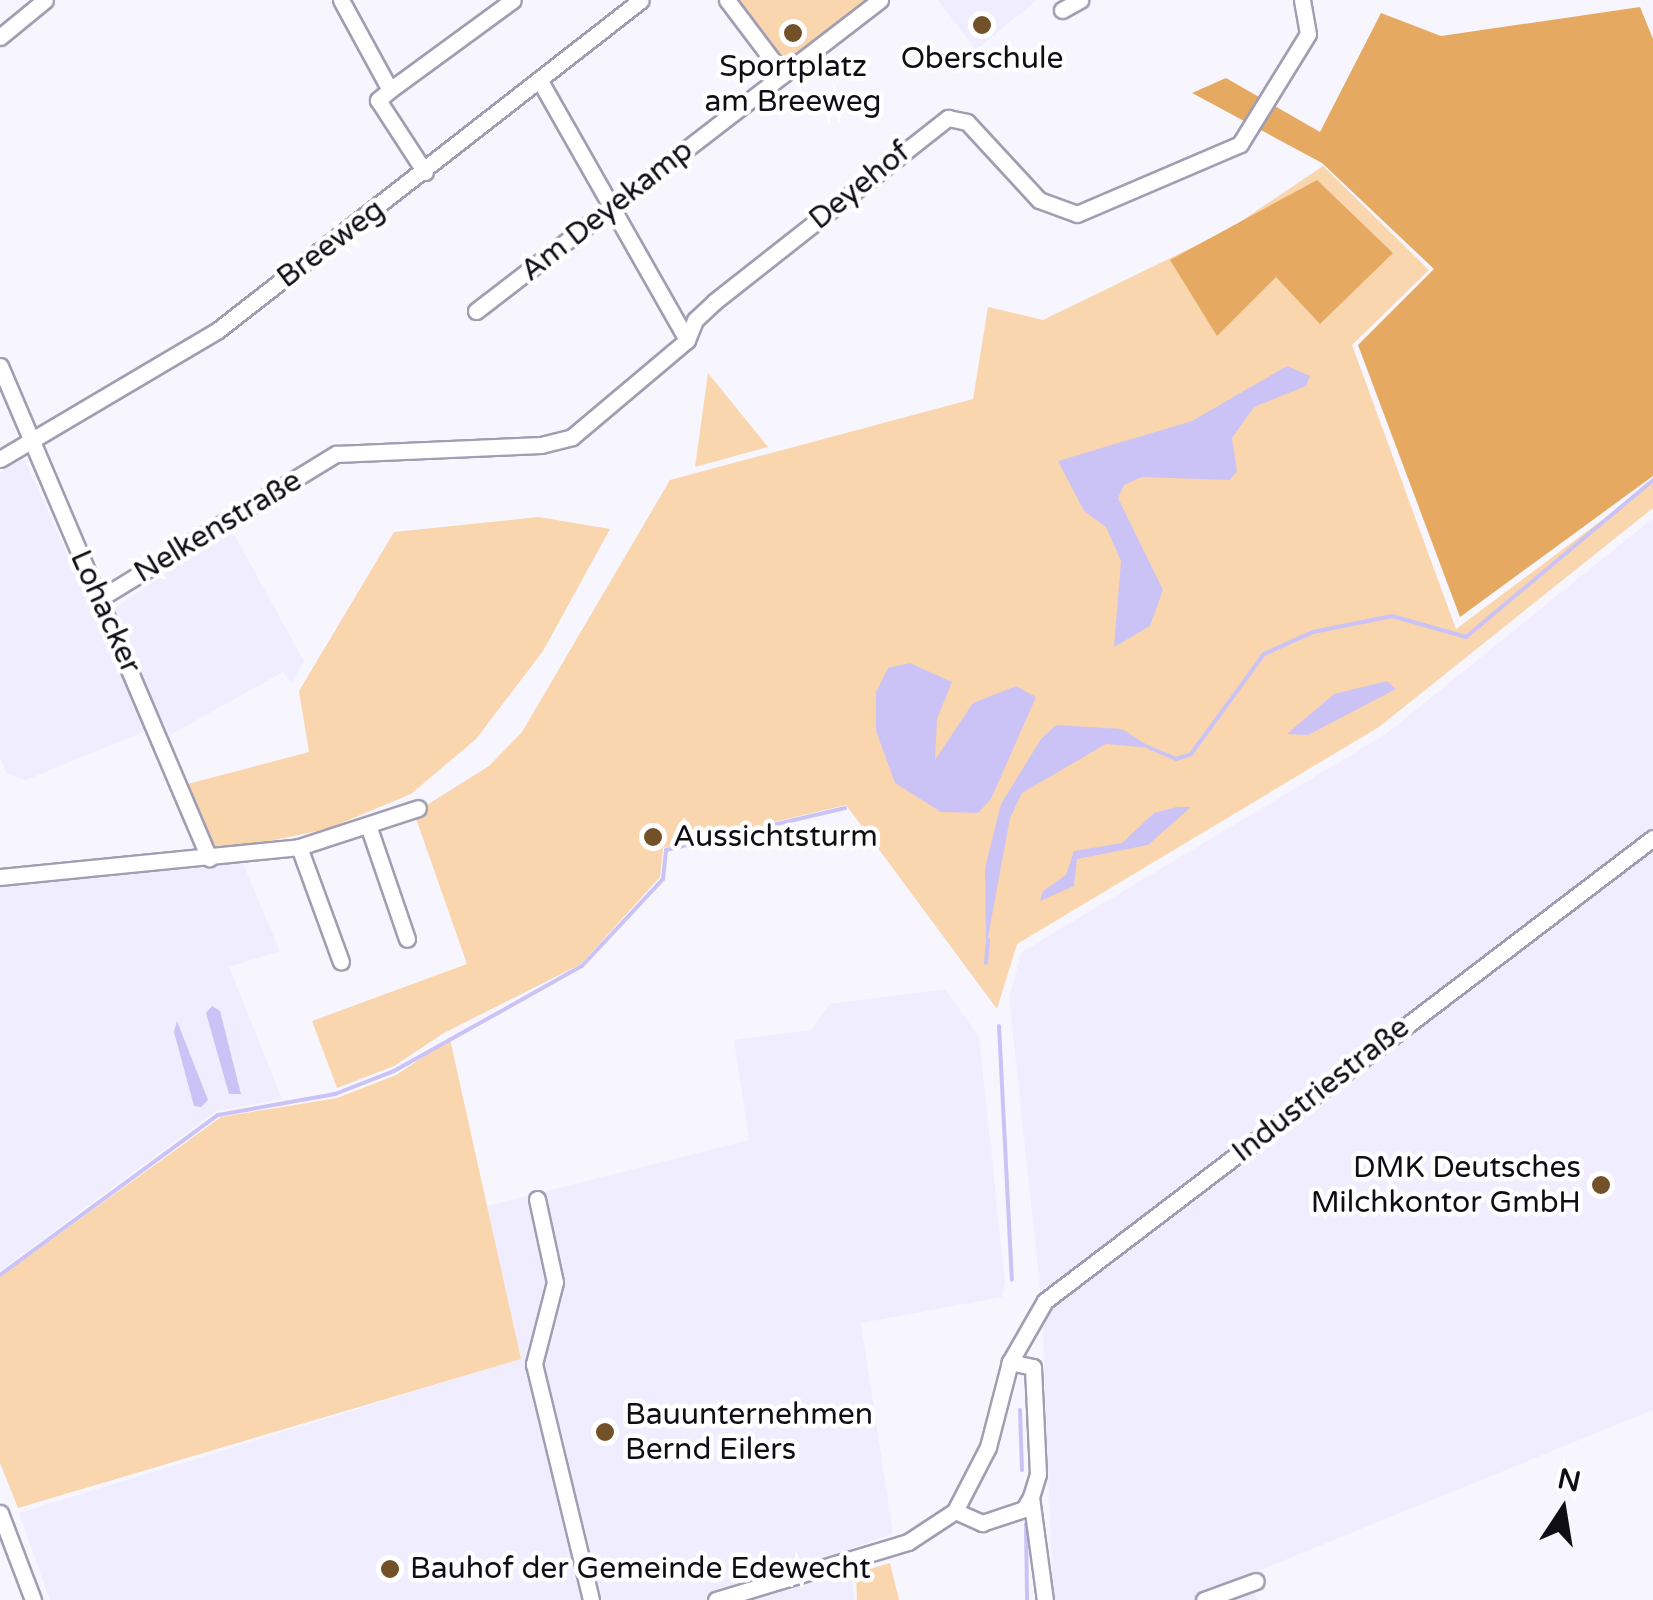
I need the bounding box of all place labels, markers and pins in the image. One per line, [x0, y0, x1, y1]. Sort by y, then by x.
marker: Oberschule [971, 14, 993, 36]
marker: Sportplatz am Breeweg [782, 22, 804, 44]
place label: Oberschule [901, 41, 1063, 77]
place label: Sportplatz am Breeweg [704, 49, 882, 120]
place label: Aussichtsturm [673, 819, 878, 855]
marker: Aussichtsturm [642, 826, 664, 848]
place label: DMK Deutsches Milchkontor GmbH [1311, 1150, 1581, 1220]
marker: DMK Deutsches Milchkontor GmbH [1590, 1174, 1612, 1196]
place label: Bauunternehmen Bernd Eilers [625, 1397, 873, 1468]
marker: Bauunternehmen Bernd Eilers [594, 1421, 616, 1443]
place label: Bauhof der Gemeinde Edewecht [410, 1551, 871, 1587]
marker: Bauhof der Gemeinde Edewecht [379, 1558, 401, 1580]

